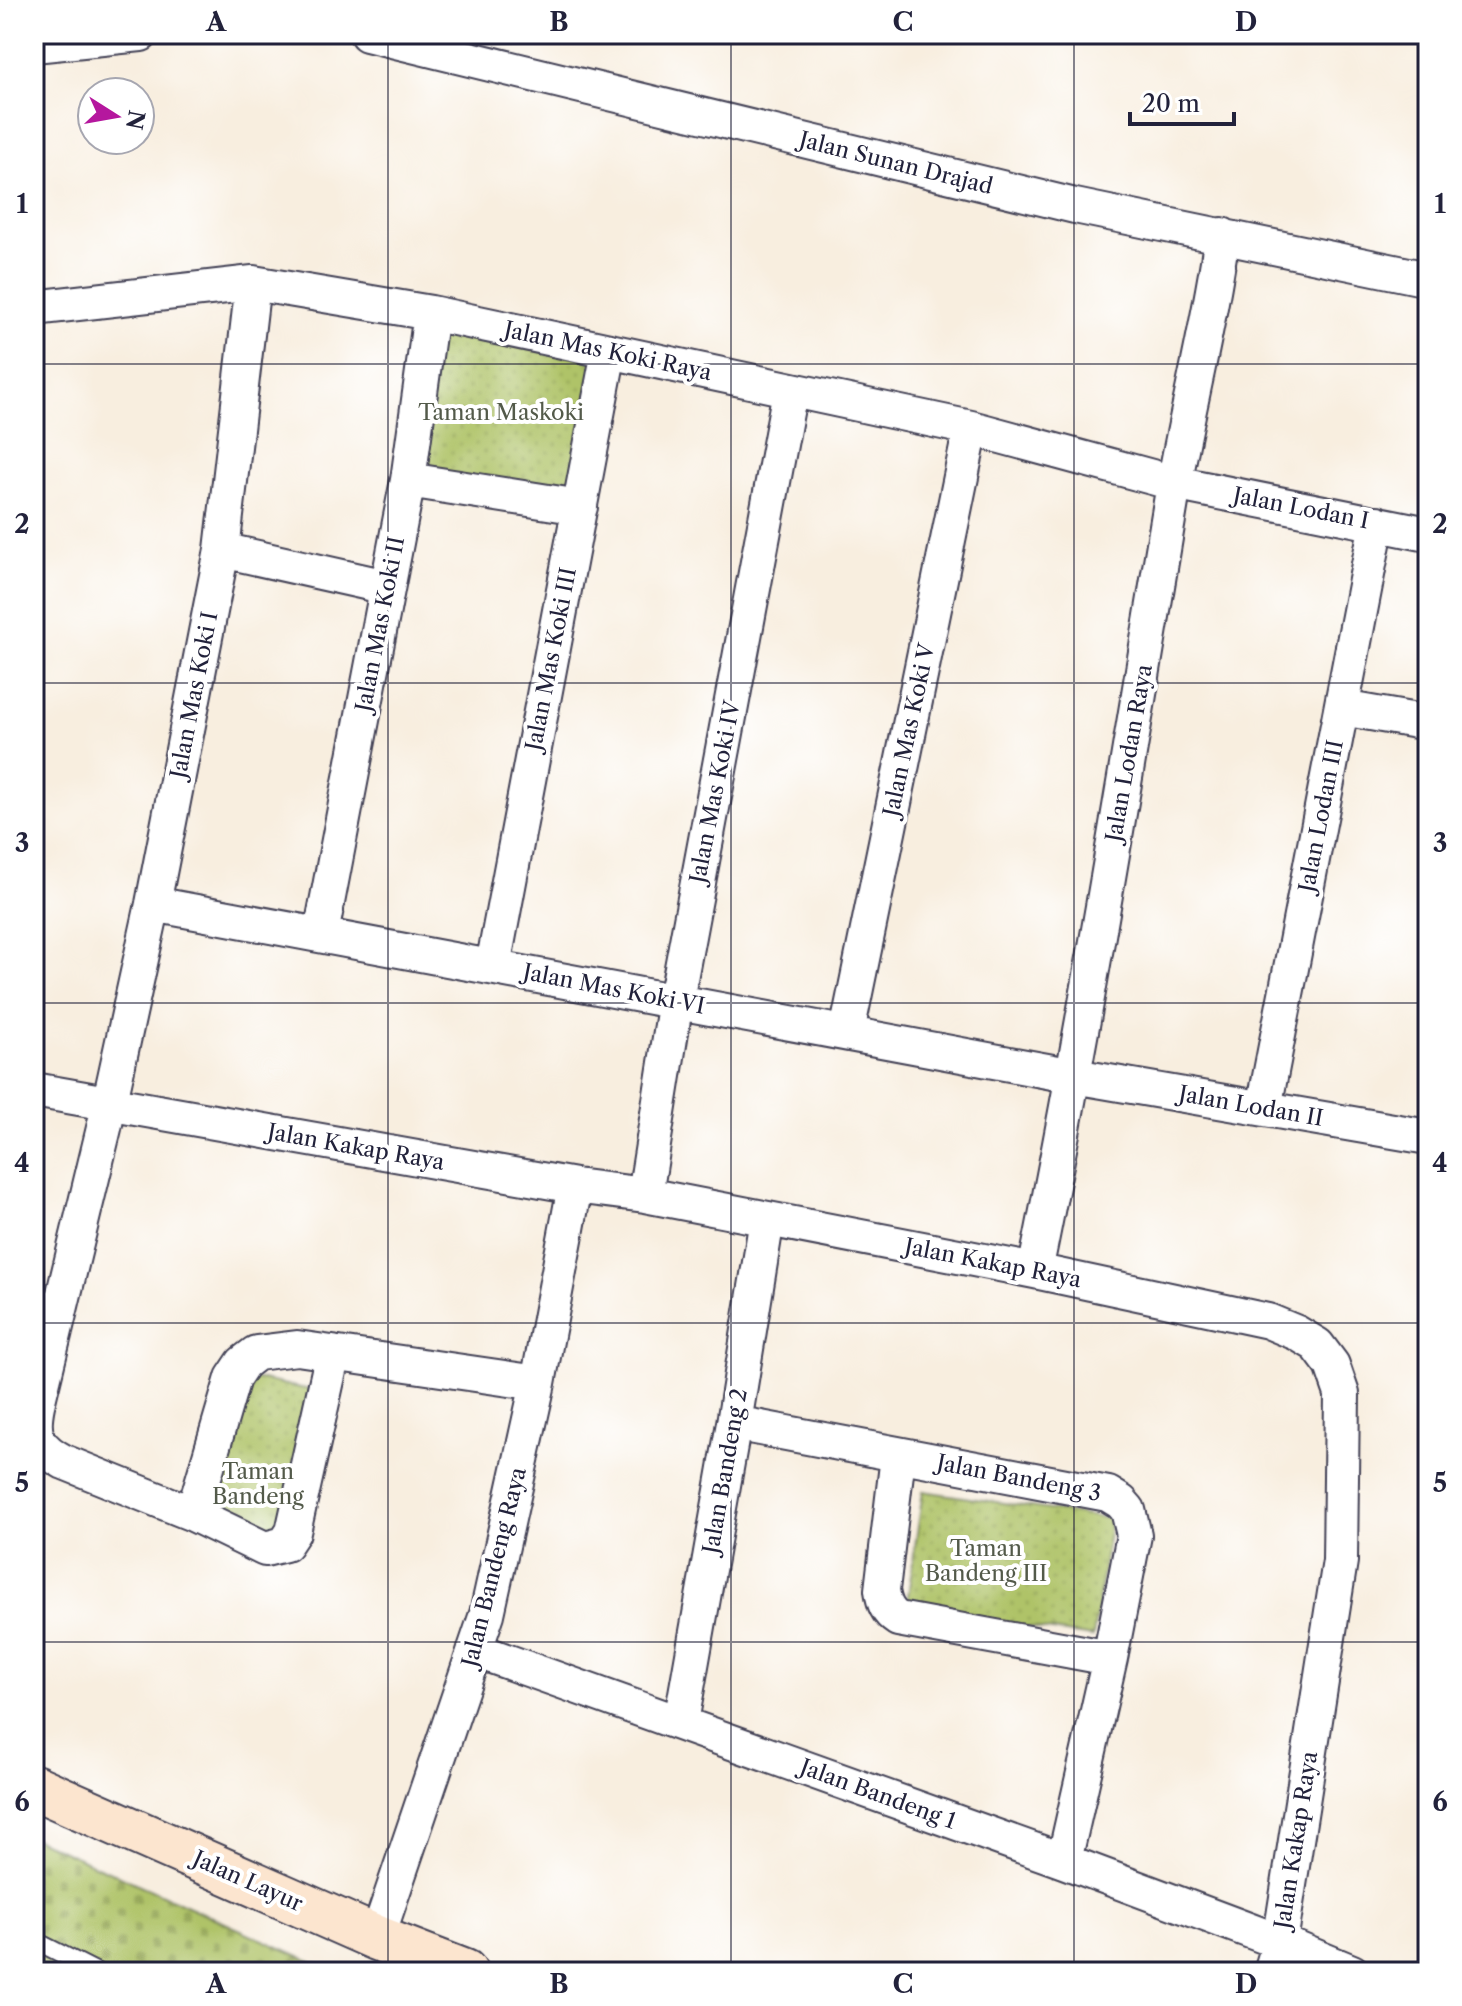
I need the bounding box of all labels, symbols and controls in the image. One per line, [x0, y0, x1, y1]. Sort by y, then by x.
text: A [205, 6, 227, 38]
text: B [549, 6, 569, 38]
text: C [893, 6, 913, 38]
text: D [1235, 6, 1257, 38]
north arrow [76, 76, 156, 156]
scale bar [1130, 76, 1234, 126]
text: 20 m [1142, 89, 1200, 118]
text: N [120, 108, 150, 132]
street label: Jalan Sunan Drajad [794, 125, 996, 200]
text: 1 [16, 188, 28, 220]
text: 1 [1434, 188, 1446, 220]
street label: Jalan Mas Koki Raya [499, 315, 715, 386]
park label: Taman Maskoki [418, 399, 584, 426]
street label: Jalan Lodan I [1228, 481, 1371, 534]
text: 2 [14, 508, 30, 540]
text: 2 [1432, 508, 1448, 540]
street label: Jalan Mas Koki II [349, 534, 410, 717]
street label: Jalan Mas Koki III [519, 565, 582, 756]
street label: Jalan Mas Koki I [164, 609, 223, 784]
street label: Jalan Mas Koki V [877, 640, 941, 822]
street label: Jalan Lodan Raya [1100, 662, 1158, 847]
street label: Jalan Mas Koki IV [684, 697, 746, 888]
street label: Jalan Lodan III [1292, 738, 1349, 897]
text: 3 [15, 827, 29, 859]
text: 3 [1433, 827, 1447, 859]
street label: Jalan Mas Koki VI [518, 958, 707, 1020]
street label: Jalan Lodan II [1174, 1080, 1325, 1132]
street label: Jalan Kakap Raya [262, 1118, 447, 1176]
text: 4 [14, 1147, 30, 1179]
text: 4 [1432, 1147, 1448, 1179]
street label: Jalan Kakap Raya [899, 1232, 1084, 1293]
street label: Jalan Bandeng 2 [697, 1386, 753, 1559]
street label: Jalan Bandeng 3 [932, 1448, 1103, 1507]
park label: Taman Bandeng [212, 1458, 304, 1510]
street label: Jalan Bandeng Raya [455, 1464, 532, 1673]
text: 5 [15, 1467, 29, 1499]
text: 5 [1433, 1467, 1447, 1499]
park label: Taman Bandeng III [925, 1535, 1047, 1587]
street label: Jalan Kakap Raya [1268, 1749, 1323, 1934]
street label: Jalan Bandeng 1 [794, 1752, 960, 1835]
text: 6 [14, 1786, 30, 1818]
text: 6 [1432, 1786, 1448, 1818]
street label: Jalan Layur [186, 1844, 307, 1917]
text: A [205, 1968, 227, 2000]
text: B [549, 1968, 569, 2000]
text: C [893, 1968, 913, 2000]
text: D [1235, 1968, 1257, 2000]

